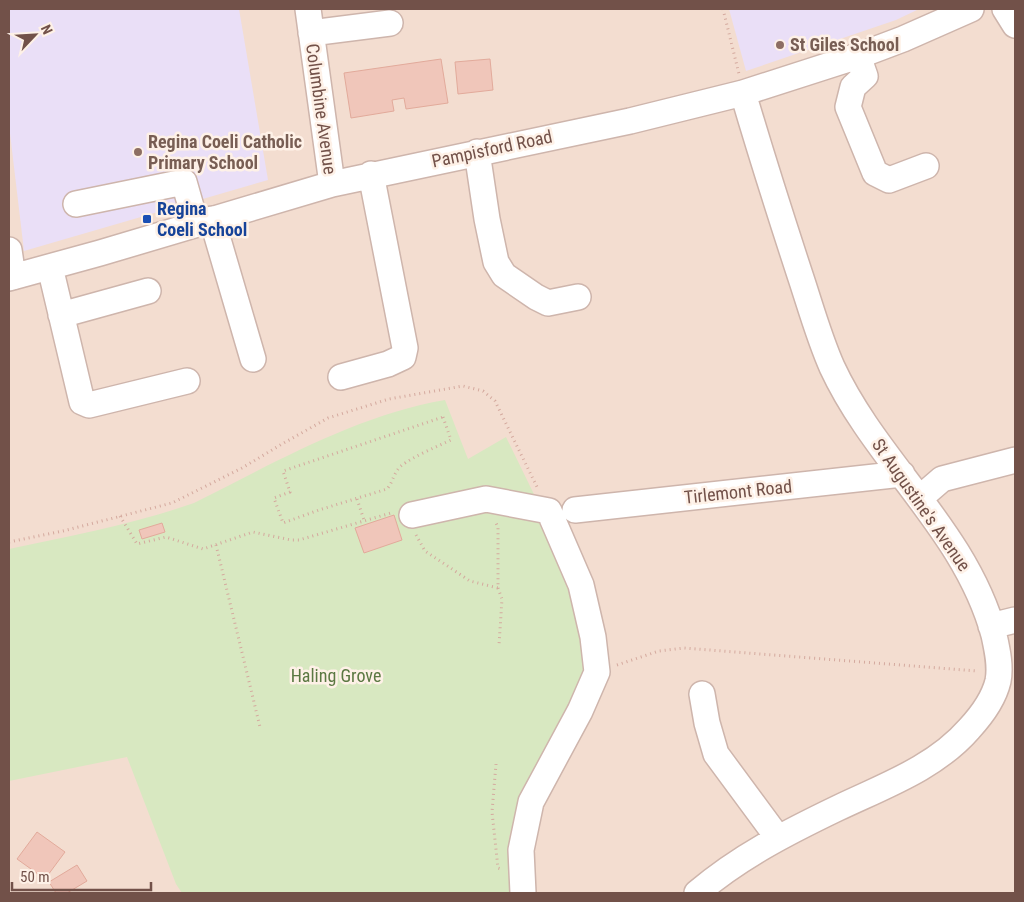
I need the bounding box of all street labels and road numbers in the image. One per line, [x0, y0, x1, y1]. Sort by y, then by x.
street label: Columbine Avenue [302, 42, 341, 176]
street label: Pampisford Road [430, 126, 554, 172]
street label: St Augustine's Avenue [868, 435, 975, 575]
street label: Tirlemont Road [683, 475, 793, 508]

